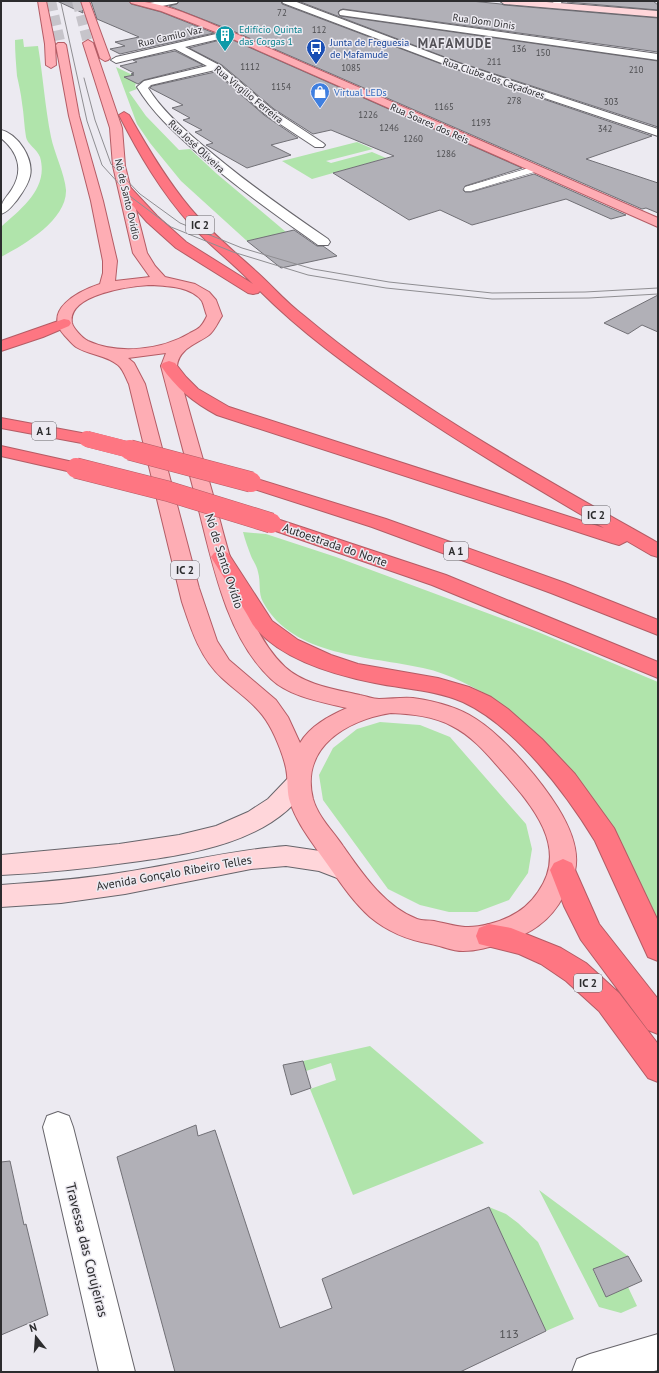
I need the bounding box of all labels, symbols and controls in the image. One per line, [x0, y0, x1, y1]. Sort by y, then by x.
house number: 72 [277, 7, 287, 18]
street label: Rua Dom Dinis [452, 11, 516, 32]
street label: Rua Camilo Vaz [137, 23, 203, 50]
place label: Edifício Quinta das Corgas 1 [239, 23, 302, 48]
building icon: Edifício Quinta das Corgas 1 [214, 24, 236, 52]
house number: 112 [312, 24, 326, 35]
district label: MAFAMUDE [418, 35, 492, 52]
place label: Junta de Freguesia de Mafamude [329, 36, 409, 61]
bus stop icon: Junta de Freguesia de Mafamude [305, 37, 327, 65]
house number: 136 [512, 43, 526, 54]
house number: 150 [536, 47, 550, 58]
street label: Rua Clube dos Caçadores [441, 55, 547, 102]
house number: 211 [487, 56, 501, 67]
house number: 1112 [240, 61, 260, 72]
house number: 1085 [341, 62, 361, 73]
street label: Rua Virgílio Ferreira [211, 63, 286, 126]
house number: 210 [629, 64, 643, 75]
house number: 1154 [271, 81, 291, 92]
shop icon: Virtual LEDs [309, 81, 331, 109]
place label: Virtual LEDs [333, 86, 387, 99]
house number: 278 [507, 95, 521, 106]
house number: 303 [604, 96, 618, 107]
street label: Rua Soares dos Reis [388, 100, 471, 147]
house number: 1165 [434, 101, 454, 112]
house number: 1226 [358, 109, 378, 120]
street label: Rua José Oliveira [166, 117, 228, 176]
house number: 1193 [471, 117, 491, 128]
house number: 1246 [379, 122, 399, 133]
house number: 342 [598, 123, 612, 134]
house number: 1260 [403, 133, 423, 144]
house number: 1286 [436, 148, 456, 159]
street label: Nó de Santo Ovídio [112, 157, 143, 241]
road number: IC 2 [186, 216, 214, 234]
road number: A 1 [32, 422, 56, 440]
road number: IC 2 [582, 506, 610, 524]
street label: Nó de Santo Ovídio [202, 511, 247, 610]
street label: Autoestrada do Norte [281, 520, 390, 569]
road number: A 1 [444, 542, 468, 560]
road number: IC 2 [171, 561, 199, 579]
street label: Avenida Gonçalo Ribeiro Telles [95, 851, 253, 894]
road number: IC 2 [574, 974, 602, 992]
street label: Travessa das Corujeiras [62, 1181, 112, 1319]
north arrow [16, 1317, 56, 1357]
text: N [28, 1320, 39, 1335]
house number: 113 [499, 1326, 519, 1341]

